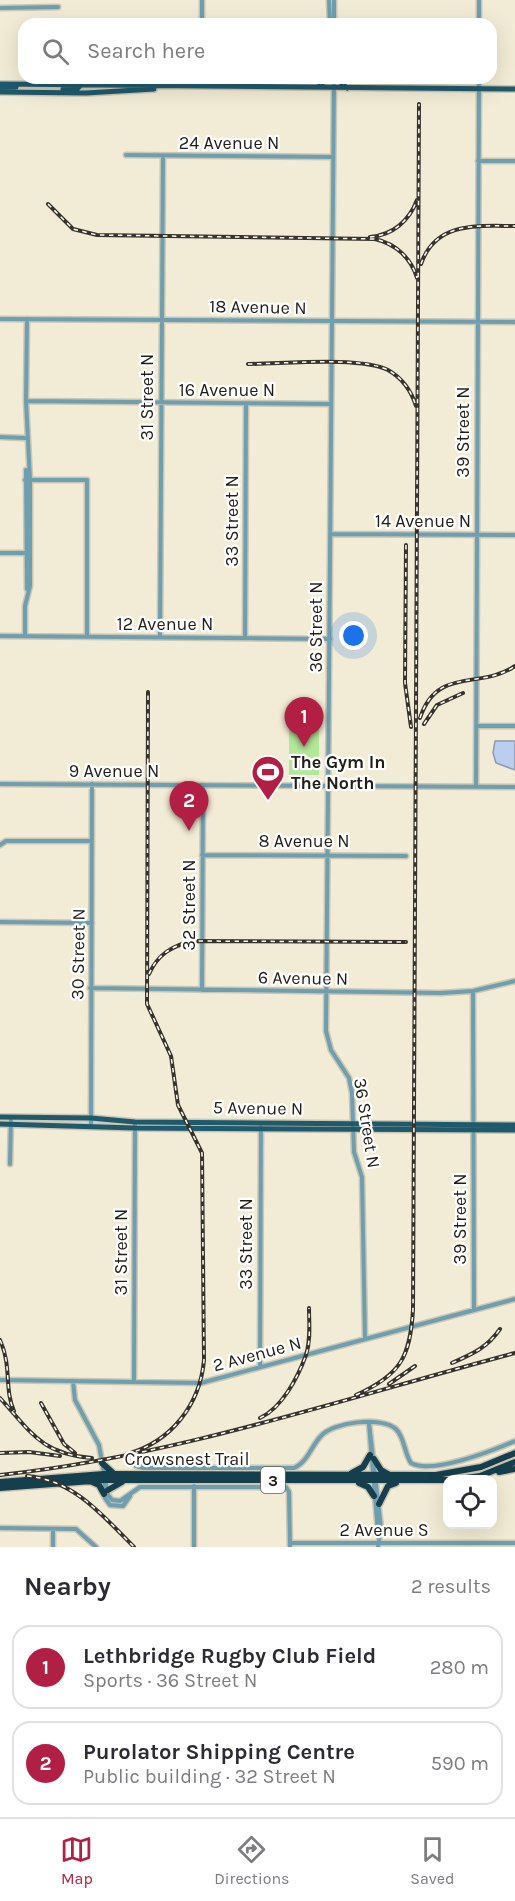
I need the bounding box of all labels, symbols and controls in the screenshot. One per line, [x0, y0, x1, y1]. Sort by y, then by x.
search box [18, 18, 497, 84]
icon: search [39, 35, 72, 68]
text: Search here [87, 38, 205, 64]
street label: 24 Avenue N [179, 132, 279, 154]
street label: 18 Avenue N [209, 295, 307, 319]
street label: 31 Street N [136, 354, 158, 440]
street label: 16 Avenue N [179, 379, 275, 401]
street label: 39 Street N [452, 386, 474, 478]
street label: 33 Street N [221, 475, 243, 567]
street label: 14 Avenue N [375, 510, 471, 532]
street label: 36 Street N [305, 581, 327, 673]
street label: 12 Avenue N [117, 613, 213, 635]
your location [339, 621, 368, 650]
pin: 1 [284, 698, 324, 747]
place label: The Gym In The North [291, 751, 385, 794]
sports icon: The Gym In The North [250, 754, 286, 801]
street label: 9 Avenue N [69, 760, 159, 782]
pin: 2 [170, 782, 208, 831]
street label: 8 Avenue N [258, 830, 350, 852]
street label: 32 Street N [178, 859, 200, 951]
street label: 30 Street N [66, 908, 90, 1000]
street label: 6 Avenue N [258, 966, 348, 990]
street label: 36 Street N [349, 1076, 385, 1170]
street label: 5 Avenue N [213, 1096, 303, 1120]
street label: 39 Street N [449, 1173, 471, 1265]
street label: 33 Street N [235, 1198, 257, 1290]
street label: 31 Street N [110, 1209, 132, 1295]
street label: 2 Avenue N [210, 1332, 304, 1376]
street label: Crowsnest Trail [124, 1448, 250, 1470]
road number: 3 [261, 1467, 285, 1493]
map controls [443, 1475, 497, 1529]
button: locate [443, 1475, 497, 1529]
street label: 2 Avenue S [339, 1519, 429, 1541]
text: Nearby [24, 1571, 111, 1602]
text: 2 results [411, 1575, 491, 1598]
text: Lethbridge Rugby Club Field [83, 1643, 376, 1669]
text: 1 [42, 1656, 49, 1679]
text: 280 m [430, 1656, 489, 1679]
text: Sports · 36 Street N [83, 1669, 257, 1692]
text: Purolator Shipping Centre [83, 1739, 355, 1765]
text: 2 [39, 1752, 52, 1775]
text: 590 m [431, 1752, 489, 1775]
text: Public building · 32 Street N [83, 1765, 336, 1788]
tab: Map [60, 1833, 93, 1888]
tab: Directions [214, 1833, 289, 1888]
tab: Saved [410, 1833, 455, 1888]

